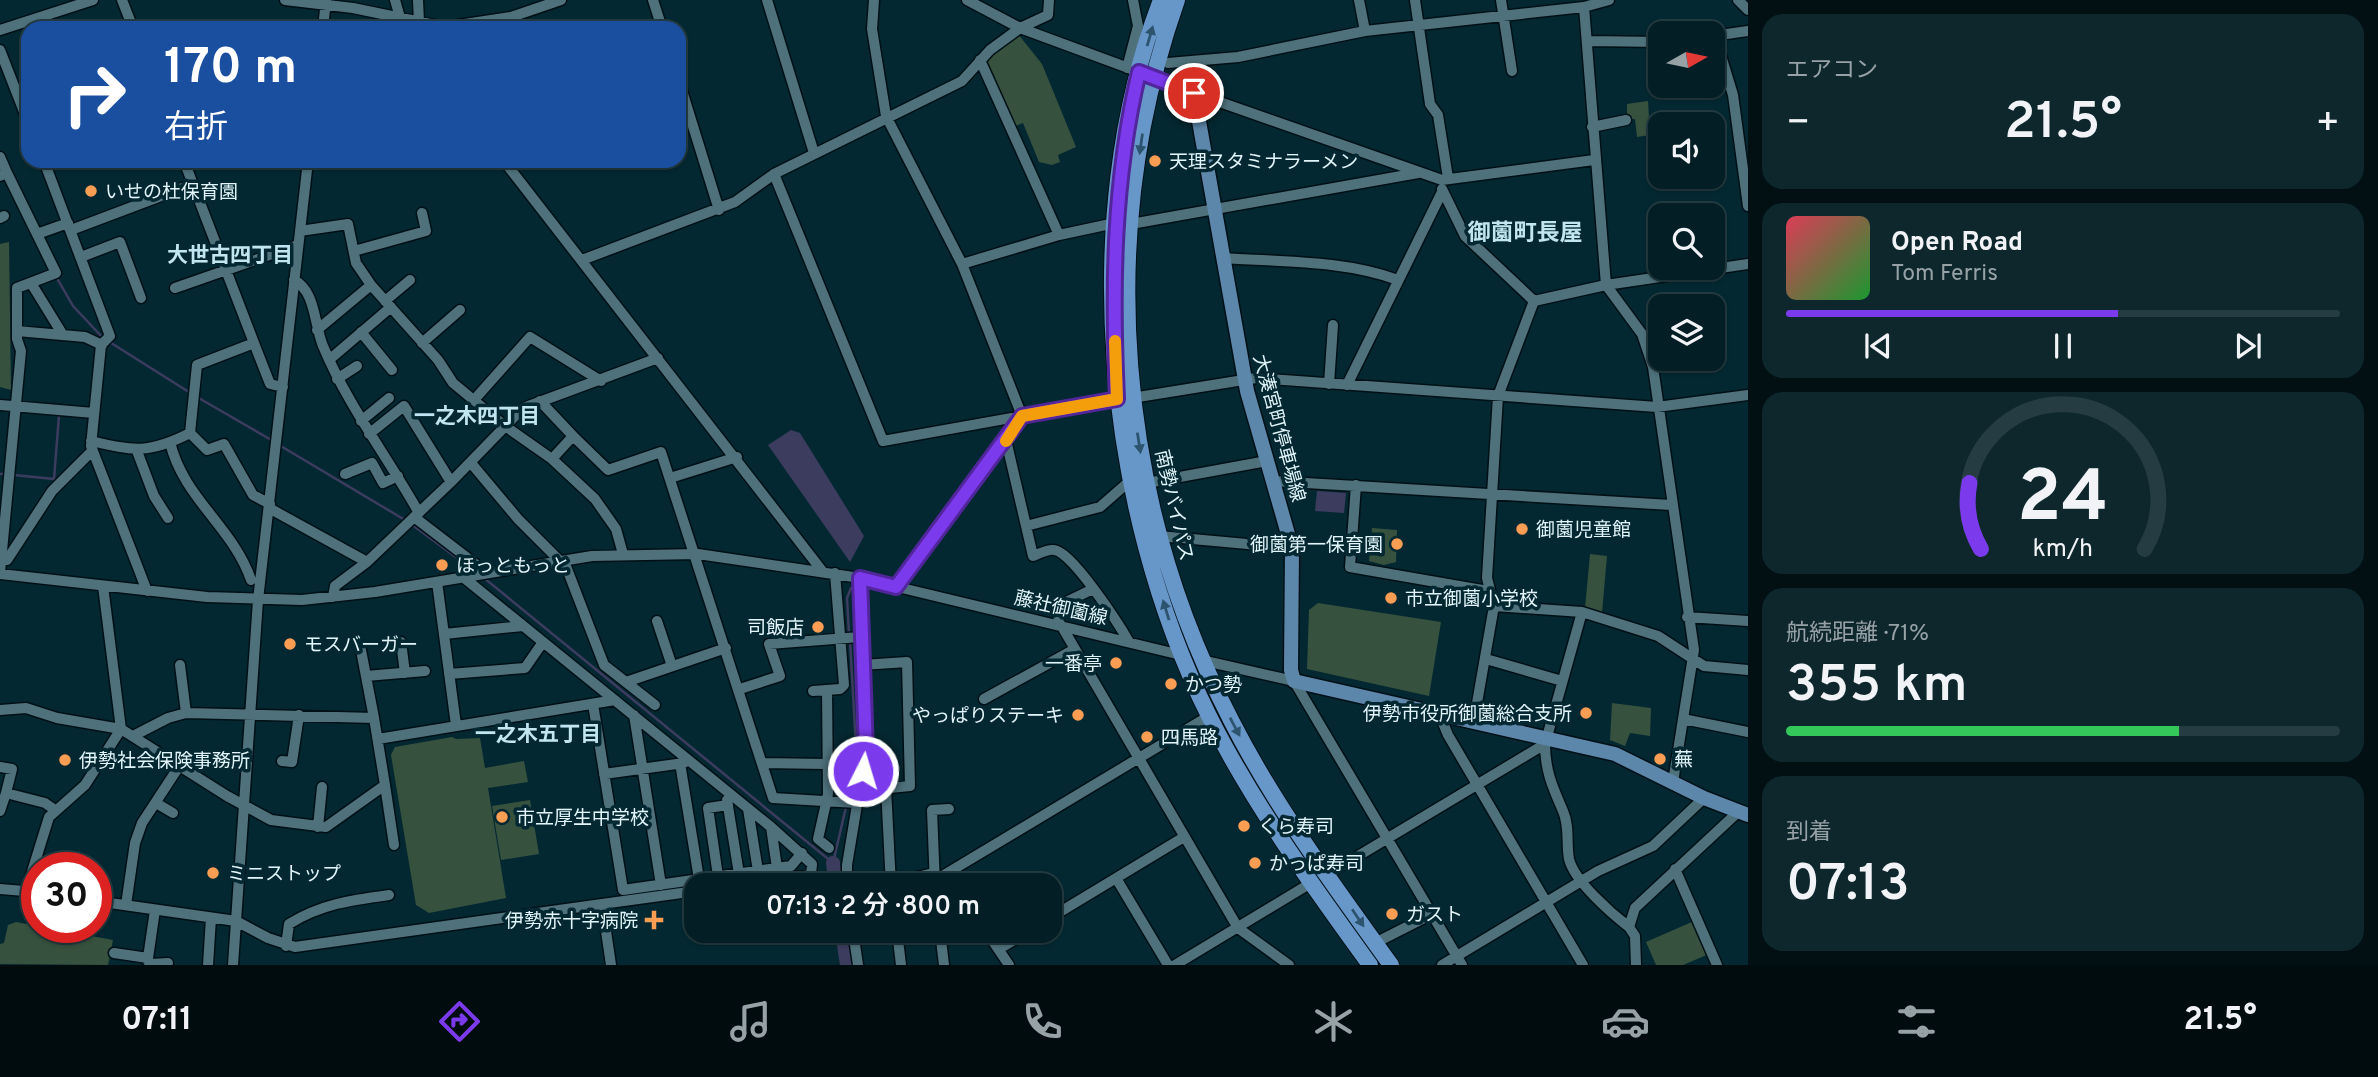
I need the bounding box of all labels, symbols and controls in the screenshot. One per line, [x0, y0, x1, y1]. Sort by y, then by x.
north arrow [1648, 21, 1726, 98]
map controls [1648, 21, 1725, 371]
one-way arrow [1145, 25, 1156, 47]
text: 170 m [164, 39, 297, 101]
icon: right [49, 49, 140, 140]
text: エアコン [1786, 57, 1878, 86]
pin [1164, 63, 1224, 123]
icon: arrive [1175, 74, 1213, 112]
text: 21.5° [2004, 91, 2122, 157]
text: − [1786, 100, 1811, 149]
text: + [2315, 100, 2340, 149]
text: 右折 [164, 109, 228, 149]
button: sound [1648, 112, 1725, 189]
one-way arrow [1135, 133, 1146, 155]
place label: 天理スタミナラーメン [1169, 151, 1358, 175]
marker: 天理スタミナラーメン [1147, 153, 1163, 169]
place label: いせの杜保育園 [105, 181, 238, 205]
marker: いせの杜保育園 [83, 183, 99, 199]
button: search [1648, 203, 1725, 280]
district label: 御薗町長屋 [1468, 220, 1583, 249]
text: Open Road [1891, 227, 2023, 260]
district label: 大世古四丁目 [167, 243, 293, 270]
text: Tom Ferris [1891, 260, 1998, 289]
button: layers [1648, 294, 1725, 371]
icon: previous [1859, 327, 1897, 365]
icon: pause [2044, 327, 2082, 365]
icon: next [2229, 327, 2267, 365]
street label: 大湊宮町停車場線 [1247, 352, 1309, 505]
district label: 一之木四丁目 [414, 404, 540, 431]
one-way arrow [1134, 432, 1145, 454]
street label: 南勢バイパス [1149, 447, 1198, 564]
text: 24 [2017, 455, 2109, 547]
place label: 御薗児童館 [1536, 519, 1631, 543]
marker: 御薗児童館 [1514, 521, 1530, 537]
text: km/h [2033, 533, 2093, 565]
place label: 御薗第一保育園 [1250, 534, 1383, 558]
marker: 御薗第一保育園 [1389, 536, 1405, 552]
place label: ほっともっと [456, 555, 570, 579]
marker: ほっともっと [434, 557, 450, 573]
street label: 藤社御薗線 [1012, 587, 1110, 631]
place label: 市立御薗小学校 [1405, 588, 1538, 612]
marker: 市立御薗小学校 [1383, 590, 1399, 606]
one-way arrow [1160, 600, 1170, 621]
place label: 司飯店 [747, 617, 804, 641]
marker: 司飯店 [810, 619, 826, 635]
text: 航続距離 · 71% [1786, 620, 1929, 649]
place label: モスバーガー [304, 634, 418, 658]
marker: モスバーガー [282, 636, 298, 652]
place label: 一番亭 [1045, 653, 1102, 677]
text: 355 km [1786, 654, 1968, 720]
marker: 一番亭 [1108, 655, 1124, 671]
place label: かつ勢 [1185, 674, 1242, 698]
marker: かつ勢 [1163, 676, 1179, 692]
place label: 伊勢市役所御薗総合支所 [1363, 703, 1572, 727]
place label: やっぱりステーキ [912, 705, 1064, 729]
marker: 伊勢市役所御薗総合支所 [1578, 705, 1594, 721]
marker: やっぱりステーキ [1070, 707, 1086, 723]
one-way arrow [1229, 717, 1240, 737]
district label: 一之木五丁目 [475, 722, 601, 749]
place label: 四馬路 [1161, 727, 1218, 751]
marker: 四馬路 [1139, 729, 1155, 745]
position arrow [826, 734, 900, 808]
place label: 蕪 [1674, 749, 1693, 773]
place label: 伊勢社会保険事務所 [79, 750, 250, 774]
marker: 蕪 [1652, 751, 1668, 767]
marker: 伊勢社会保険事務所 [57, 752, 73, 768]
place label: 市立厚生中学校 [516, 807, 649, 831]
marker: 市立厚生中学校 [494, 809, 510, 825]
place label: くら寿司 [1258, 816, 1334, 840]
marker: くら寿司 [1236, 818, 1252, 834]
text: 到着 [1786, 819, 1832, 848]
speed limit sign: 30 [21, 852, 112, 943]
place label: かっぱ寿司 [1269, 853, 1364, 877]
text: 07:13 [1786, 853, 1910, 919]
marker: かっぱ寿司 [1247, 855, 1263, 871]
place label: ミニストップ [227, 863, 341, 887]
marker: ミニストップ [205, 865, 221, 881]
text: 07:13 · 2 分 · 800 m [766, 891, 980, 924]
place label: ガスト [1406, 904, 1463, 928]
marker: ガスト [1384, 906, 1400, 922]
one-way arrow [1351, 909, 1365, 927]
place label: 伊勢赤十字病院 [505, 910, 638, 934]
marker: 伊勢赤十字病院 [644, 910, 664, 930]
icon: directions [435, 997, 484, 1046]
icon: music [726, 997, 775, 1046]
icon: phone [1018, 997, 1067, 1046]
icon: climate [1309, 997, 1358, 1046]
icon: car [1601, 997, 1650, 1046]
icon: filters [1892, 997, 1941, 1046]
text: 07:11 [121, 1001, 192, 1041]
text: 21.5° [2184, 1001, 2257, 1041]

